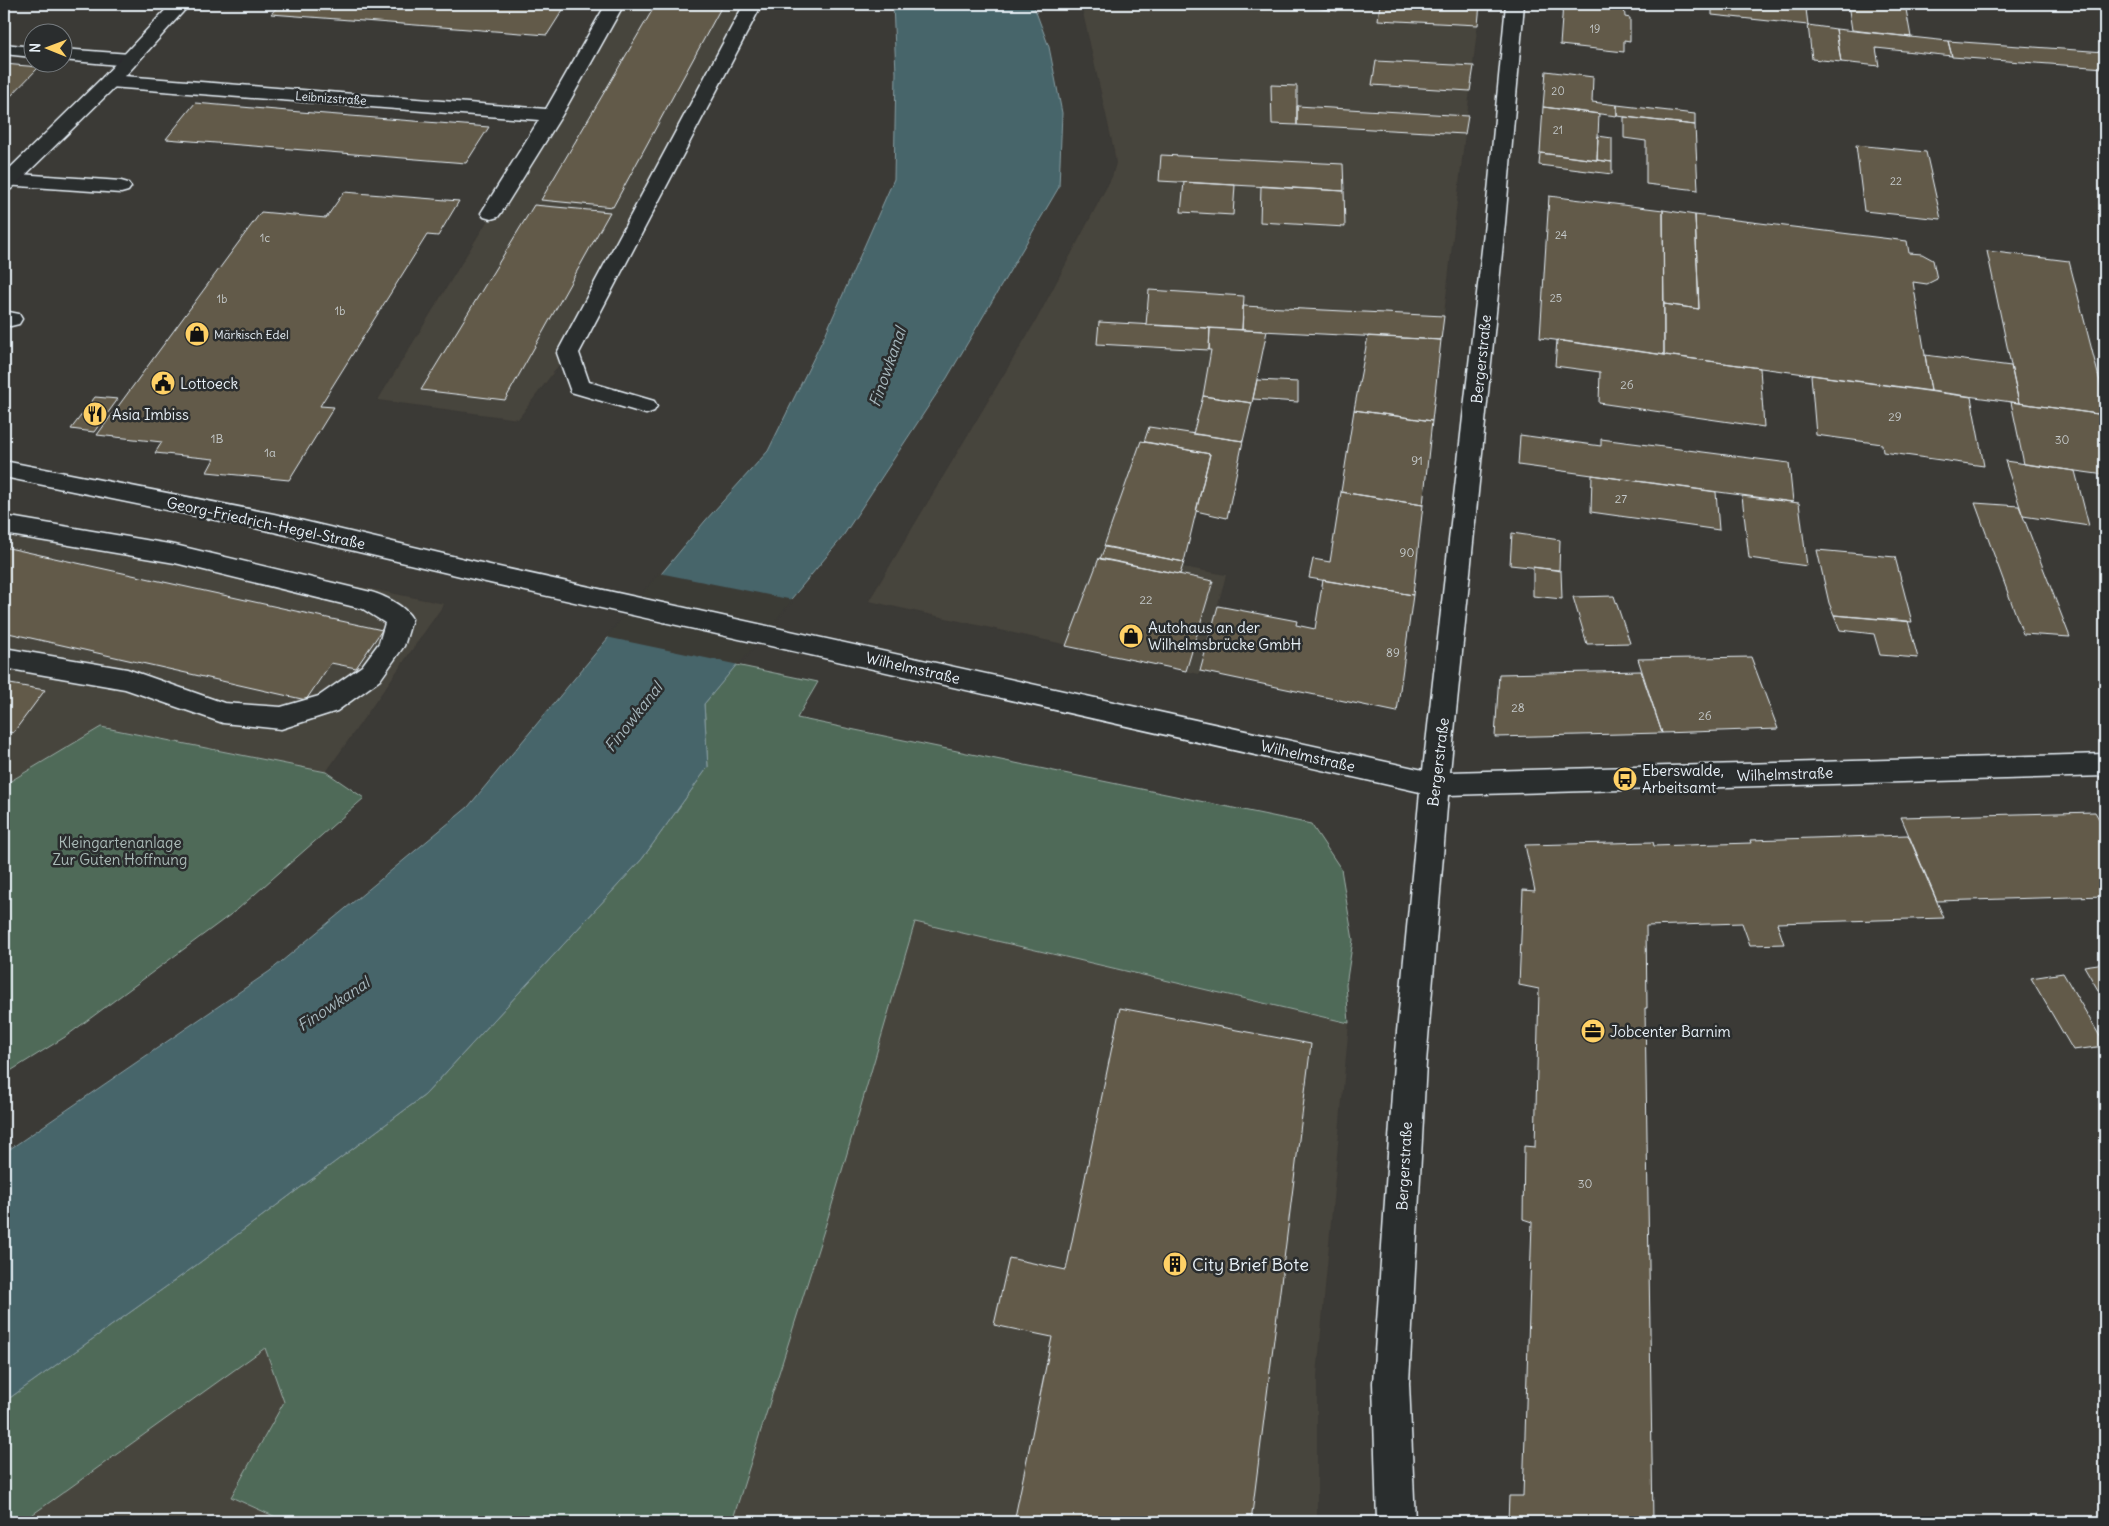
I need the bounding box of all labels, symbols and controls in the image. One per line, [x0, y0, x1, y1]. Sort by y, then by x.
north arrow [22, 22, 72, 72]
house number: 19 [1590, 22, 1600, 36]
text: N [26, 43, 44, 53]
house number: 20 [1551, 84, 1565, 98]
street label: Leibnizstraße [295, 88, 367, 108]
house number: 21 [1553, 123, 1563, 137]
house number: 22 [1890, 174, 1902, 188]
house number: 24 [1555, 228, 1567, 242]
house number: 1c [260, 231, 270, 245]
house number: 25 [1550, 291, 1562, 305]
house number: 1b [217, 292, 227, 306]
house number: 1b [335, 304, 345, 318]
street label: Bergerstraße [1467, 314, 1495, 404]
shop icon: Märkisch Edel [184, 321, 210, 347]
water label: Finowkanal [864, 322, 911, 409]
place label: Märkisch Edel [214, 327, 289, 342]
public building icon: Lottoeck [150, 370, 176, 396]
place label: Lottoeck [180, 374, 239, 393]
house number: 26 [1620, 377, 1634, 392]
restaurant icon: Asia Imbiss [82, 401, 108, 427]
place label: Asia Imbiss [112, 405, 189, 424]
house number: 29 [1888, 409, 1902, 424]
house number: 1B [211, 431, 223, 446]
house number: 30 [2055, 432, 2069, 447]
house number: 1a [264, 445, 276, 460]
house number: 91 [1411, 453, 1423, 468]
house number: 27 [1615, 491, 1627, 506]
street label: Georg-Friedrich-Hegel-Straße [165, 493, 367, 553]
house number: 90 [1400, 545, 1415, 560]
house number: 22 [1139, 592, 1153, 607]
place label: Autohaus an der Wilhelmsbrücke GmbH [1148, 618, 1302, 654]
shop icon: Autohaus an der Wilhelmsbrücke GmbH [1118, 623, 1144, 649]
house number: 89 [1386, 645, 1400, 660]
street label: Wilhelmstraße [864, 648, 962, 688]
water label: Finowkanal [600, 676, 668, 756]
house number: 28 [1511, 700, 1525, 715]
house number: 26 [1698, 708, 1712, 723]
street label: Bergerstraße [1423, 717, 1453, 807]
street label: Wilhelmstraße [1259, 736, 1357, 776]
place label: Eberswalde, Arbeitsamt [1642, 761, 1724, 797]
street label: Wilhelmstraße [1737, 763, 1833, 785]
bus stop icon: Eberswalde, Arbeitsamt [1612, 766, 1638, 792]
park label: Kleingartenanlage Zur Guten Hoffnung [53, 833, 187, 869]
water label: Finowkanal [293, 971, 375, 1035]
office icon: Jobcenter Barnim [1580, 1018, 1606, 1044]
place label: Jobcenter Barnim [1610, 1022, 1731, 1041]
street label: Bergerstraße [1392, 1121, 1416, 1211]
house number: 30 [1578, 1176, 1592, 1191]
building icon: City Brief Bote [1162, 1251, 1188, 1277]
place label: City Brief Bote [1192, 1253, 1309, 1276]

